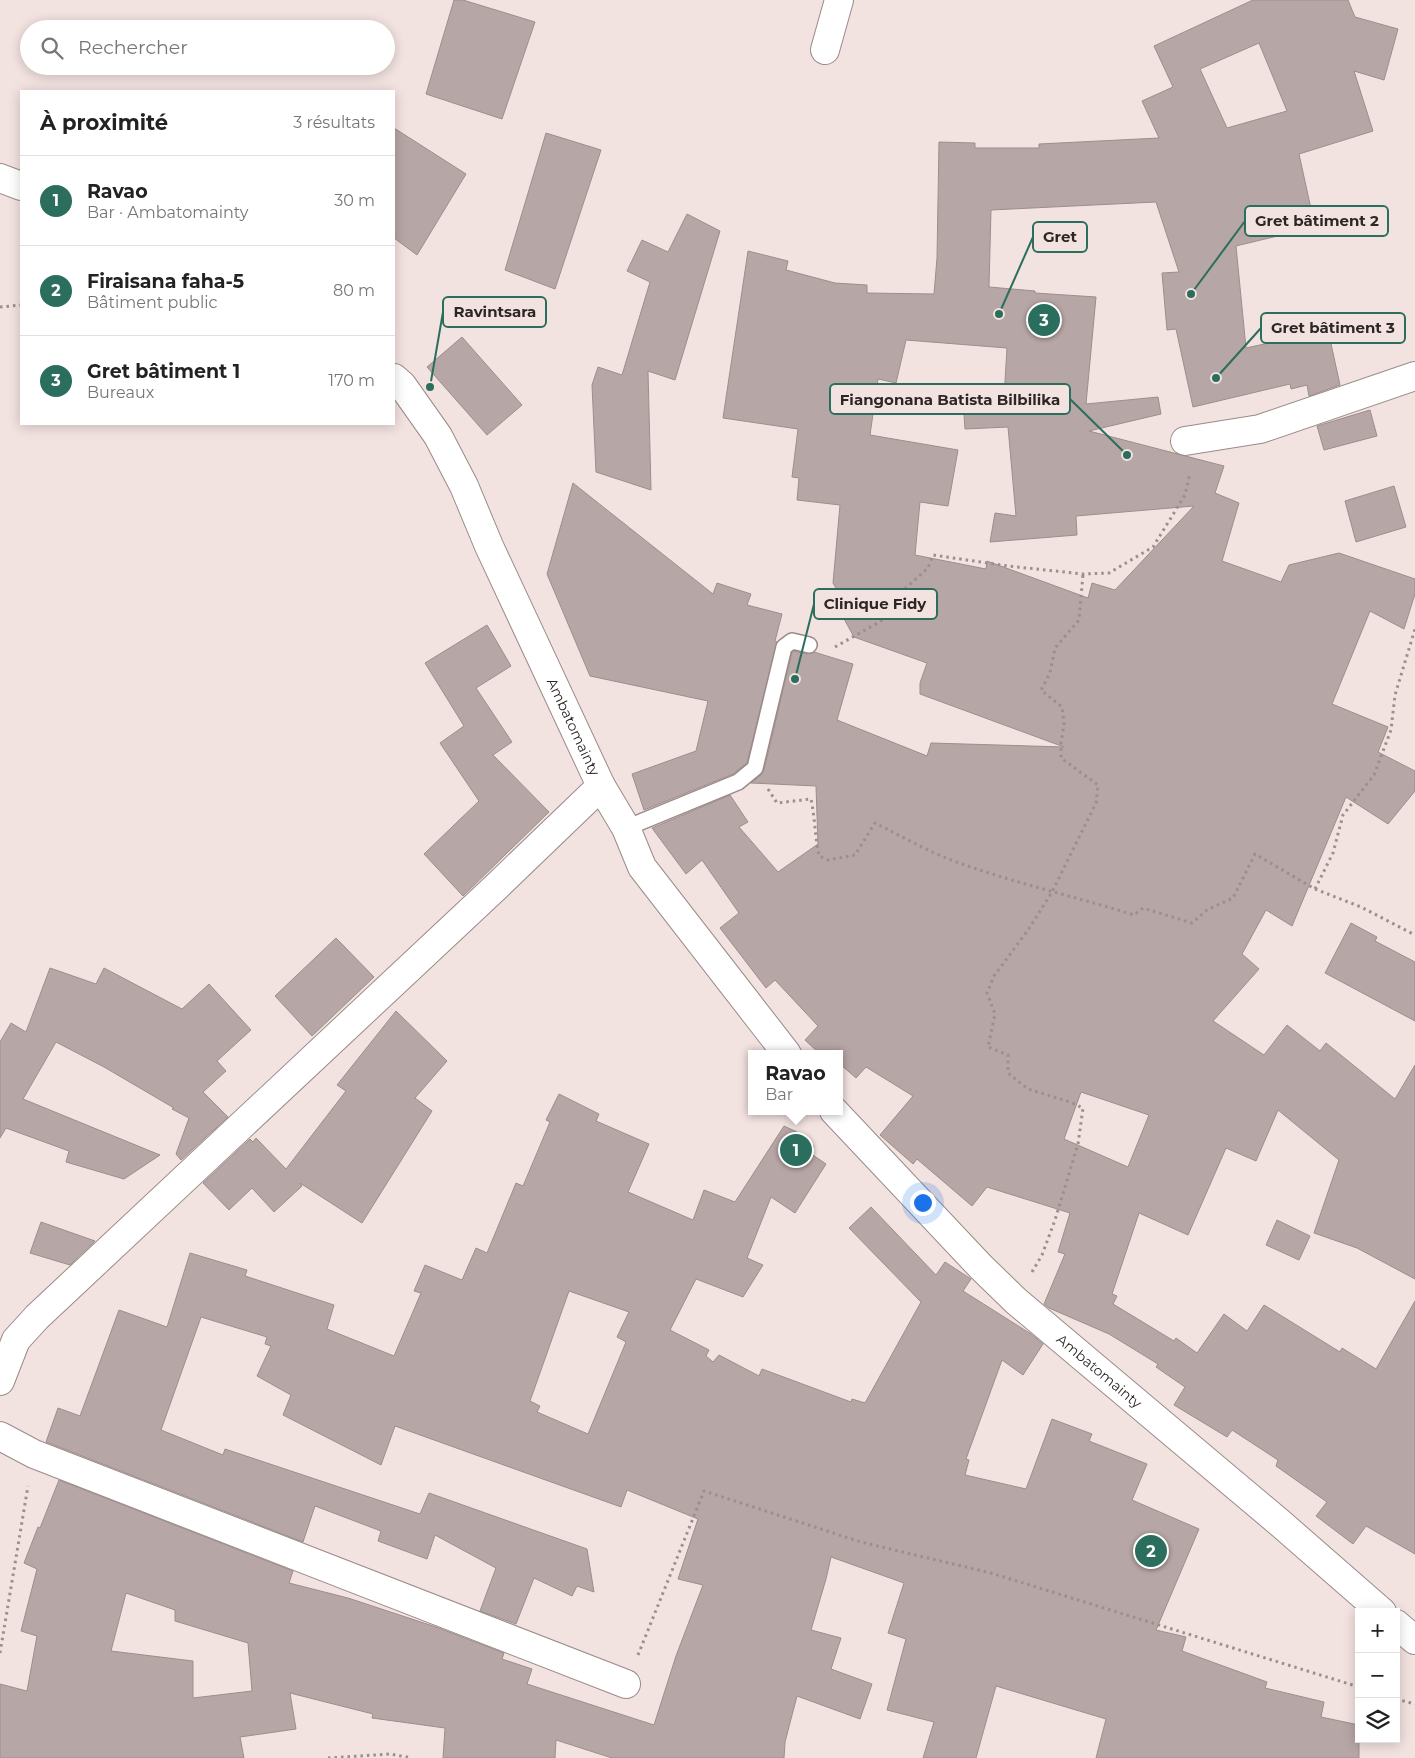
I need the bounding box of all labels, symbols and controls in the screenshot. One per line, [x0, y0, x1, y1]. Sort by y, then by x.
search box [20, 20, 395, 75]
icon: search [38, 34, 66, 62]
text: Rechercher [78, 36, 188, 59]
text: À proximité [40, 110, 168, 135]
text: 3 résultats [293, 113, 375, 132]
text: Ravao [87, 180, 148, 203]
text: 1 [53, 191, 59, 210]
text: 30 m [334, 191, 375, 210]
text: Bar · Ambatomainty [87, 203, 248, 222]
callout: Gret bâtiment 2 [1245, 206, 1388, 236]
text: Gret bâtiment 2 [1255, 211, 1379, 230]
callout: Gret [1033, 222, 1087, 252]
text: Gret [1043, 227, 1077, 246]
text: Firaisana faha-5 [87, 270, 244, 293]
text: 2 [51, 281, 61, 300]
text: 80 m [333, 281, 375, 300]
text: Bâtiment public [87, 293, 218, 312]
callout: Ravintsara [443, 297, 546, 327]
pin: 3 [1028, 301, 1060, 339]
text: Ravintsara [454, 302, 536, 321]
callout: Gret bâtiment 3 [1261, 313, 1405, 343]
text: Gret bâtiment 3 [1271, 318, 1395, 337]
text: Gret bâtiment 1 [87, 360, 240, 383]
text: 3 [51, 371, 61, 390]
text: 170 m [328, 371, 375, 390]
text: Bureaux [87, 383, 154, 402]
callout: Fiangonana Batista Bilbilika [830, 384, 1070, 414]
text: Fiangonana Batista Bilbilika [840, 390, 1060, 409]
callout: Clinique Fidy [814, 589, 937, 619]
text: Clinique Fidy [824, 594, 927, 613]
street label: Ambatomainty [543, 675, 604, 779]
popup [748, 1050, 843, 1115]
text: Ravao [765, 1062, 826, 1085]
text: Bar [765, 1085, 793, 1104]
pin: 1 [780, 1131, 812, 1169]
your location [910, 1190, 936, 1216]
street label: Ambatomainty [1053, 1330, 1146, 1412]
pin: 2 [1135, 1532, 1167, 1570]
map controls [1355, 1608, 1400, 1743]
button: + [1355, 1608, 1400, 1653]
button: − [1355, 1653, 1400, 1698]
button: layers [1355, 1698, 1400, 1743]

